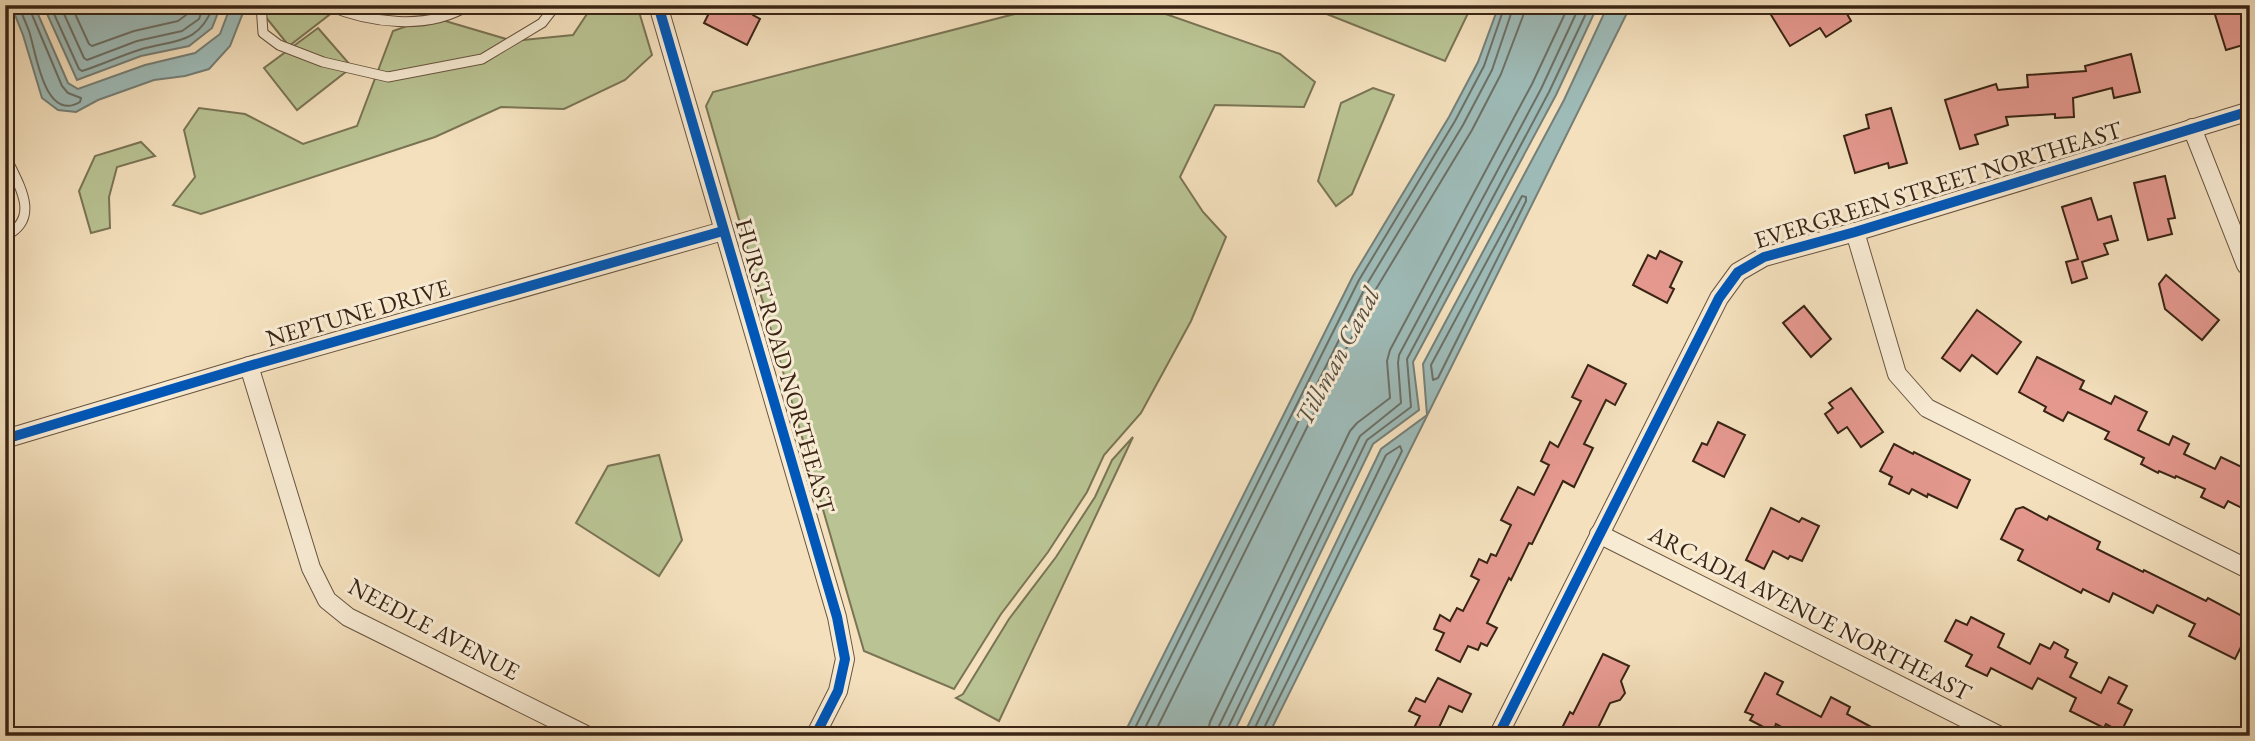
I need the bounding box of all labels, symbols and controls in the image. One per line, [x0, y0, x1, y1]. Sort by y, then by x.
street label: EVERGREEN STREET NORTHEAST [1750, 113, 2126, 255]
street label: HURST ROAD NORTHEAST [728, 215, 843, 518]
street label: NEPTUNE DRIVE [262, 271, 453, 354]
water label: Tillman Canal [1286, 281, 1388, 431]
street label: ARCADIA AVENUE NORTHEAST [1643, 517, 1978, 708]
street label: NEEDLE AVENUE [343, 570, 525, 687]

